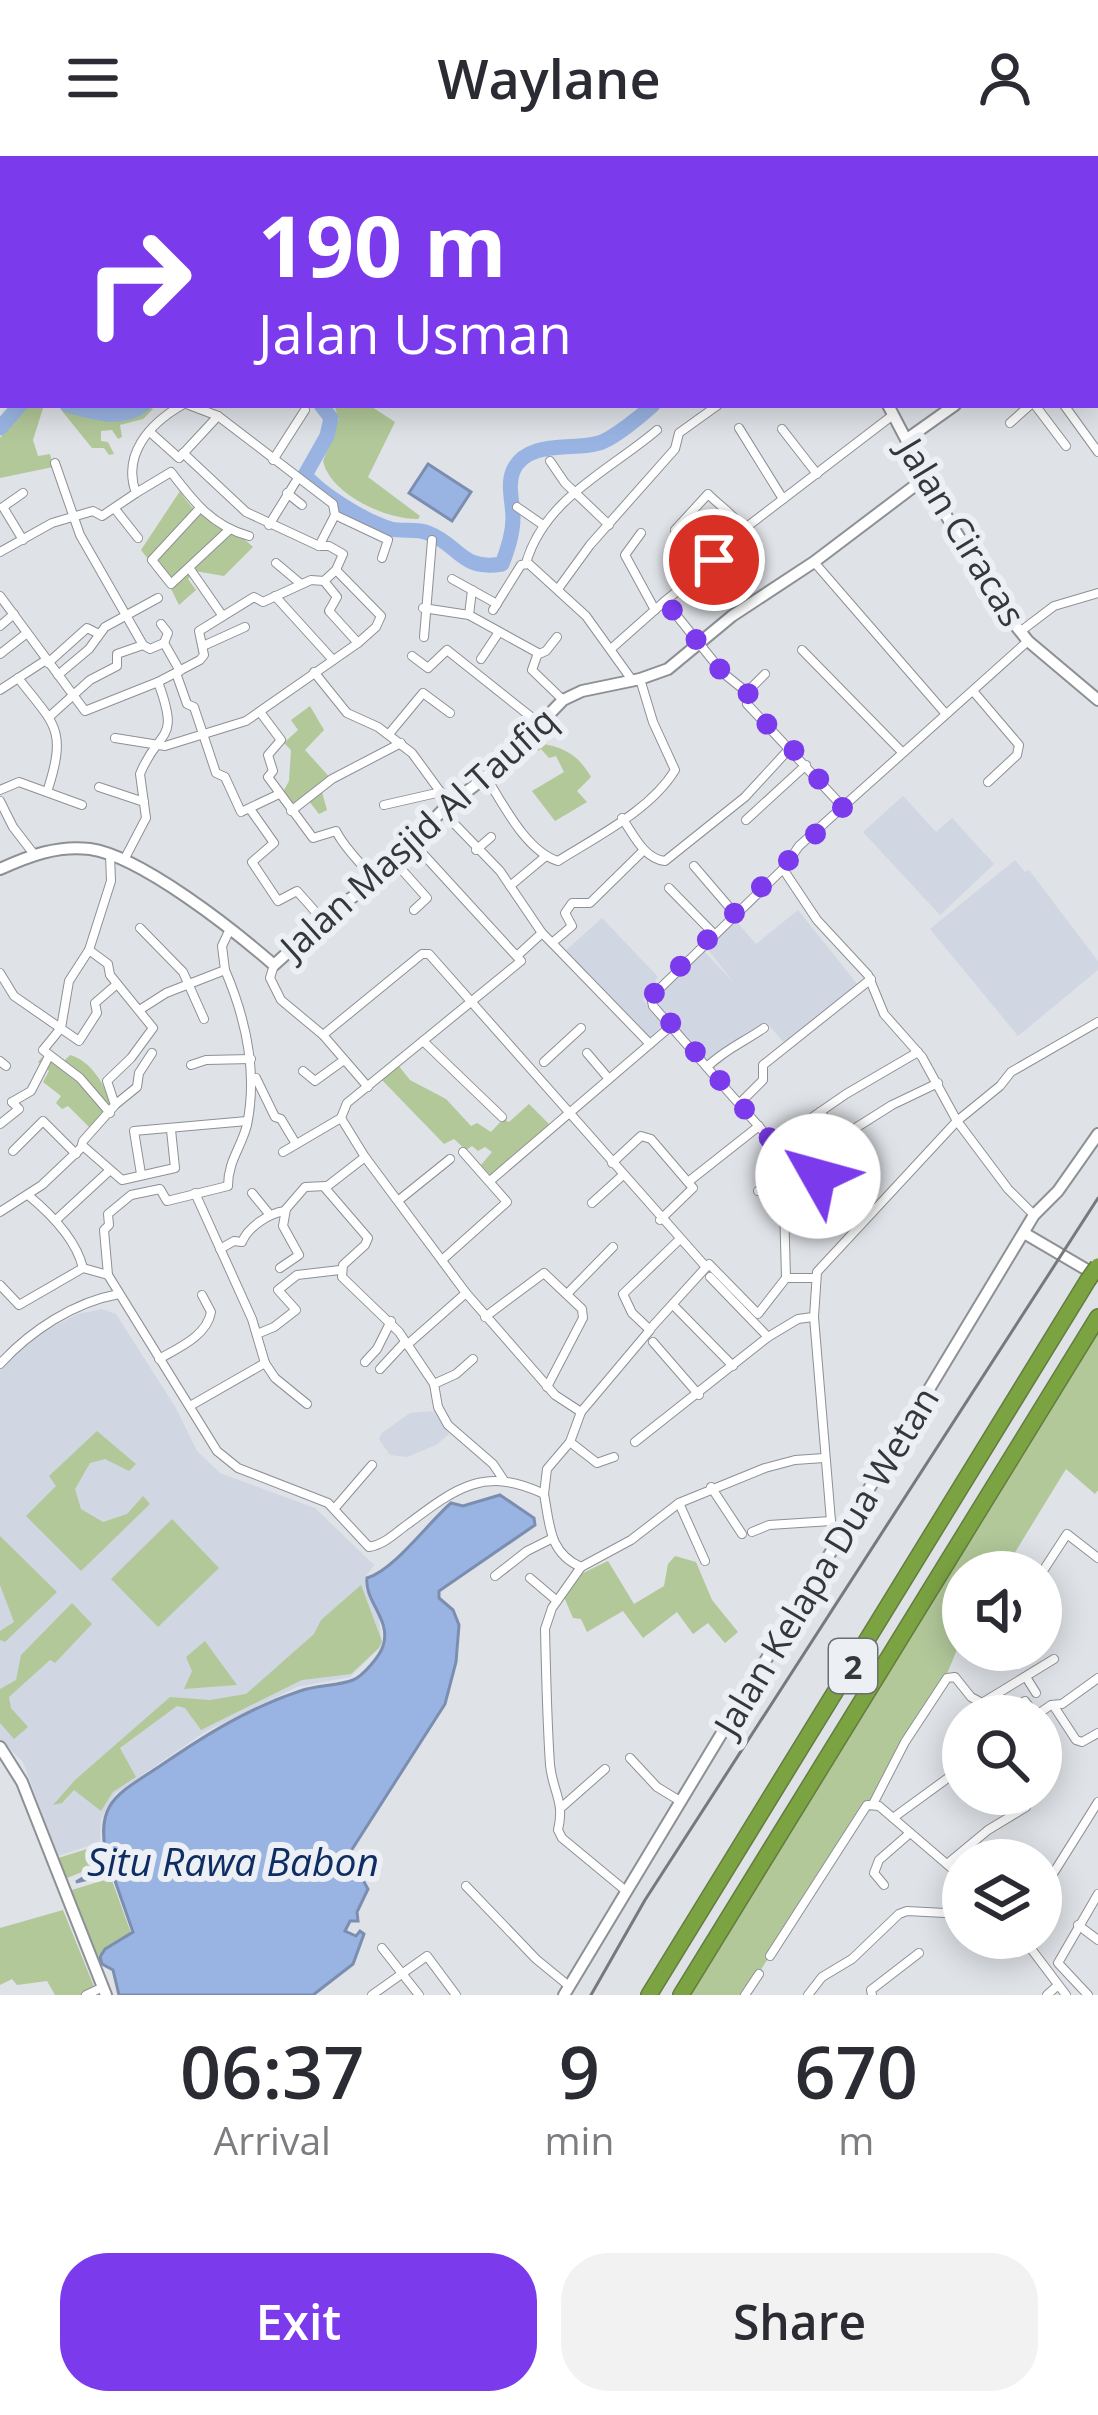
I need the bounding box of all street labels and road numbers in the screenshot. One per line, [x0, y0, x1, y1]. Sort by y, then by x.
street label: Jalan Ciracas [885, 426, 1037, 635]
street label: Jalan Masjid Al Taufiq [267, 696, 567, 972]
street label: Jalan Kelapa Dua Wetan [701, 1377, 950, 1747]
road number: 2 [829, 1639, 877, 1693]

